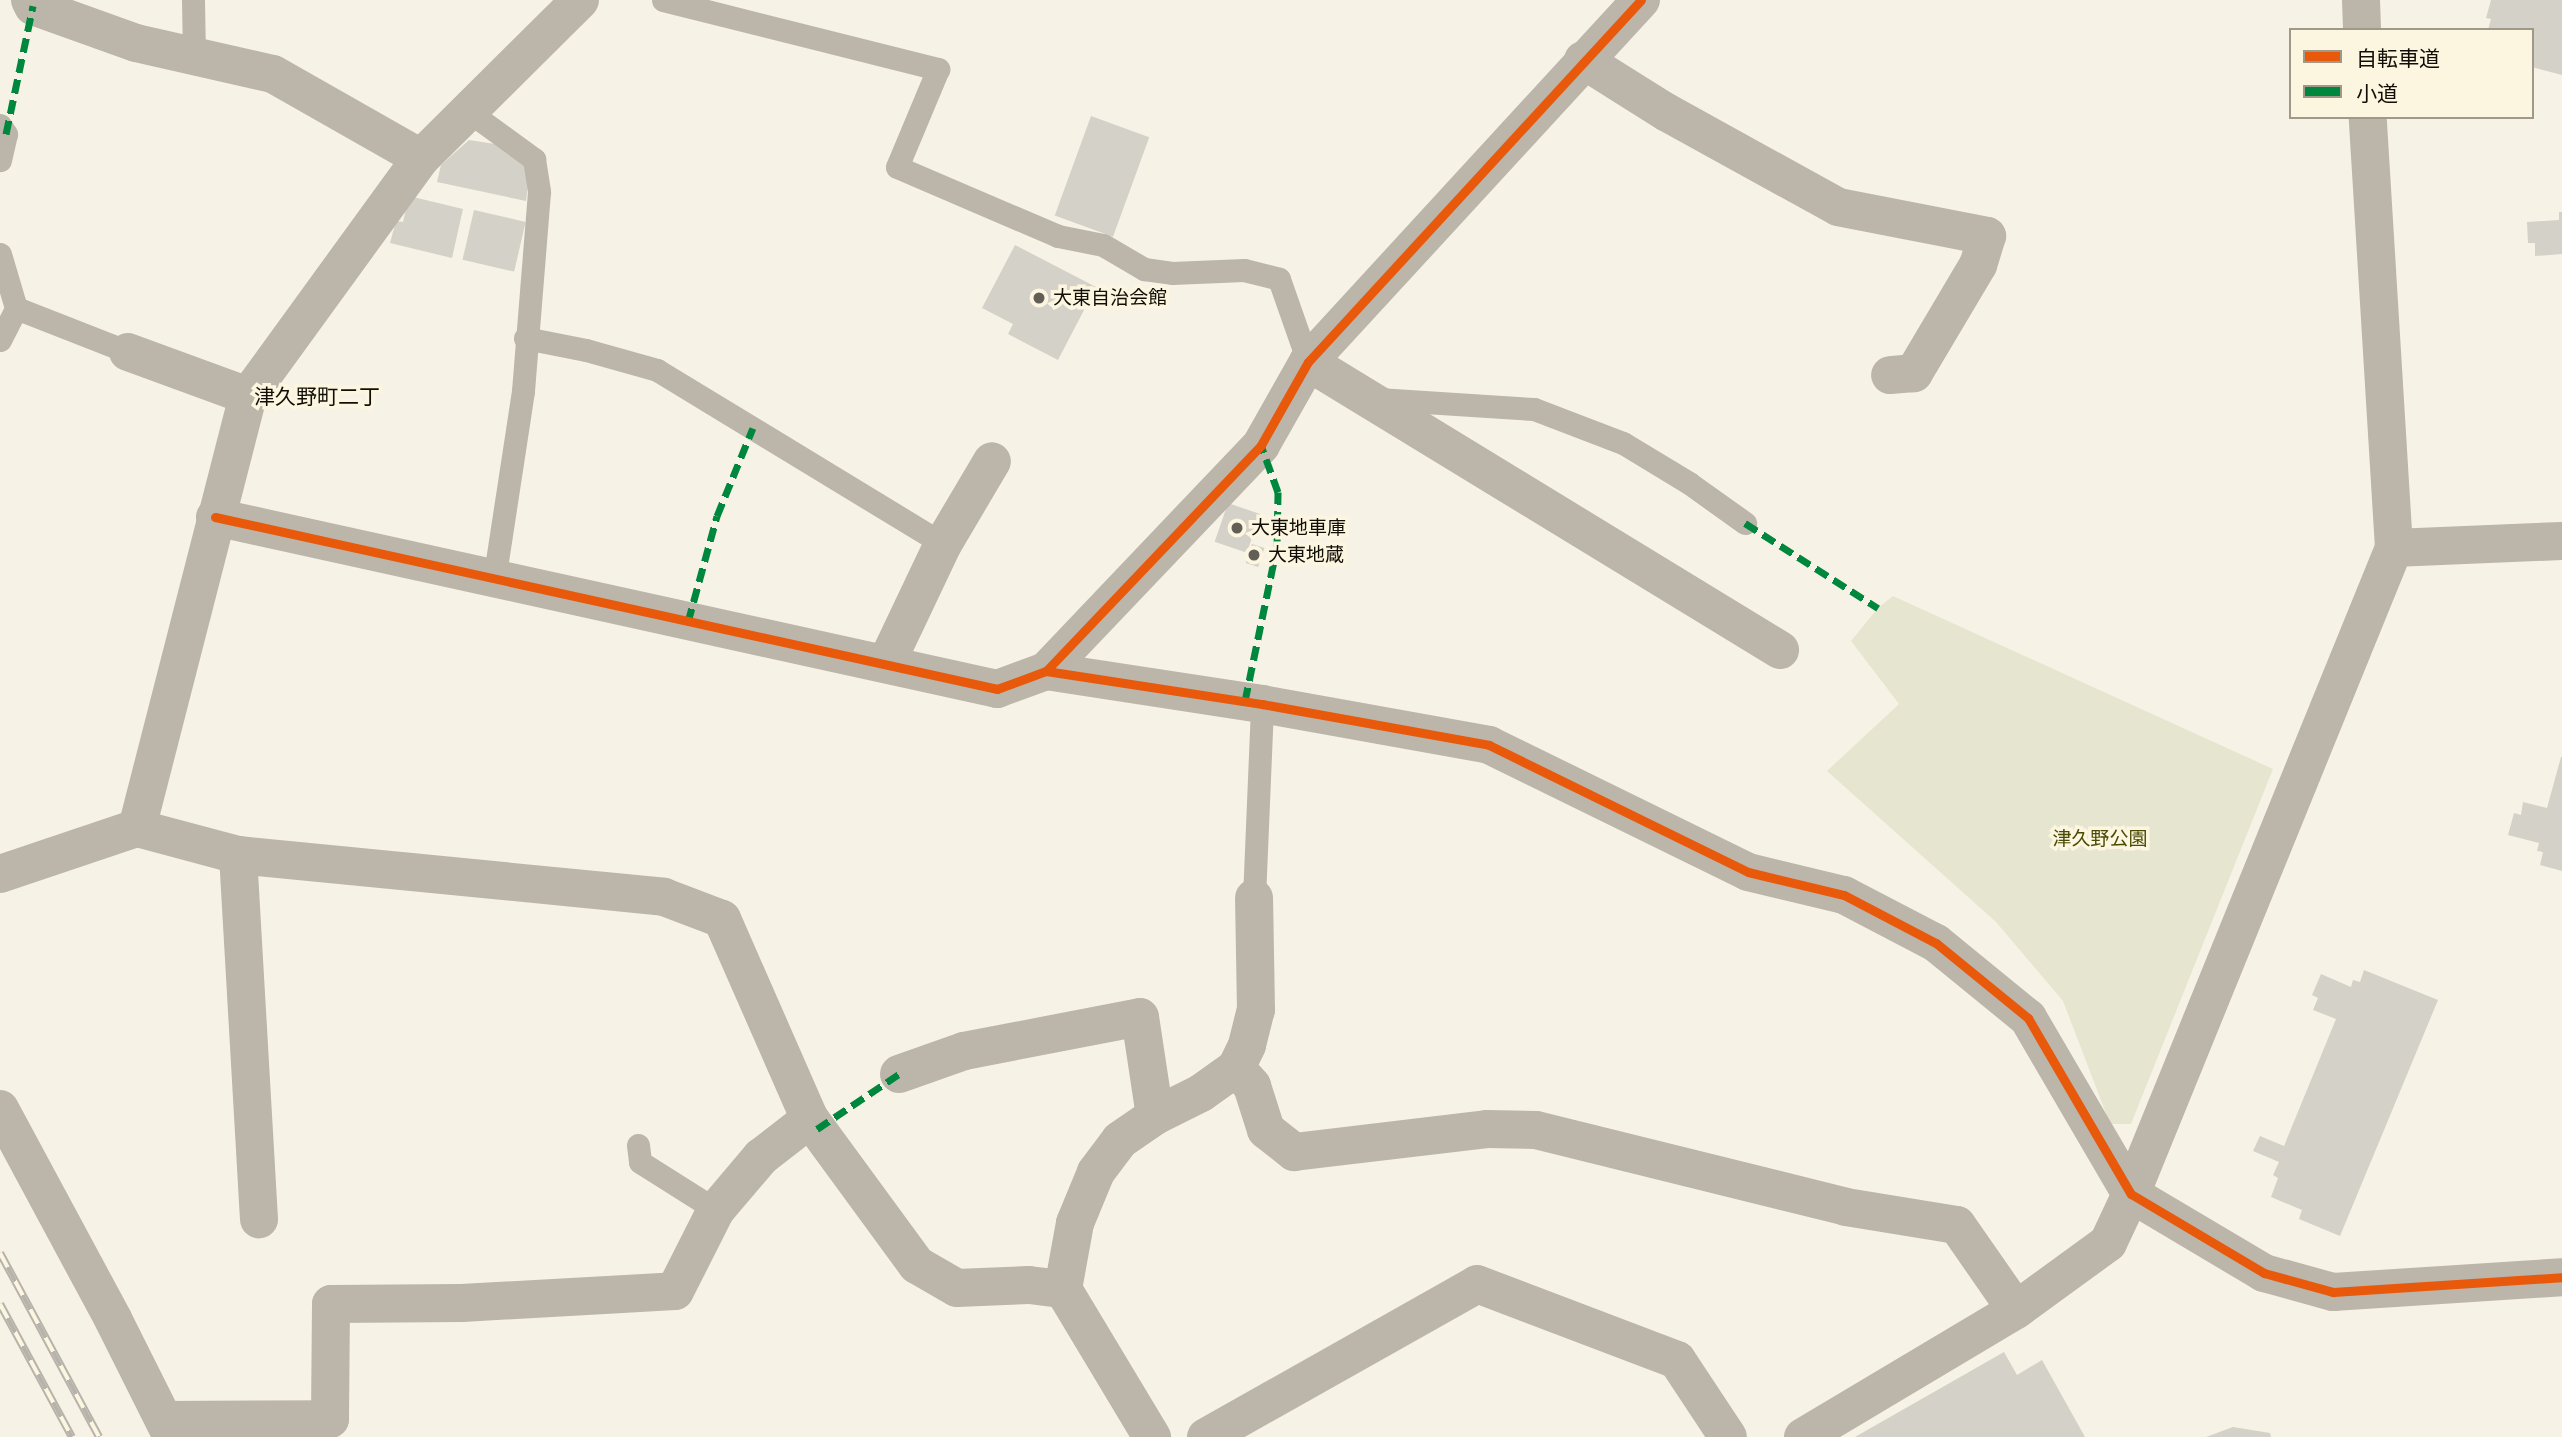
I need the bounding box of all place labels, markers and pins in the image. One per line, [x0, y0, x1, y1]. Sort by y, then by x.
place label: 大東自治会館 [1053, 287, 1167, 309]
marker: 大東自治会館 [1031, 290, 1047, 306]
place label: 大東地車庫 [1251, 517, 1346, 539]
marker: 大東地車庫 [1229, 520, 1245, 536]
place label: 大東地蔵 [1268, 544, 1344, 566]
marker: 大東地蔵 [1246, 547, 1262, 563]

